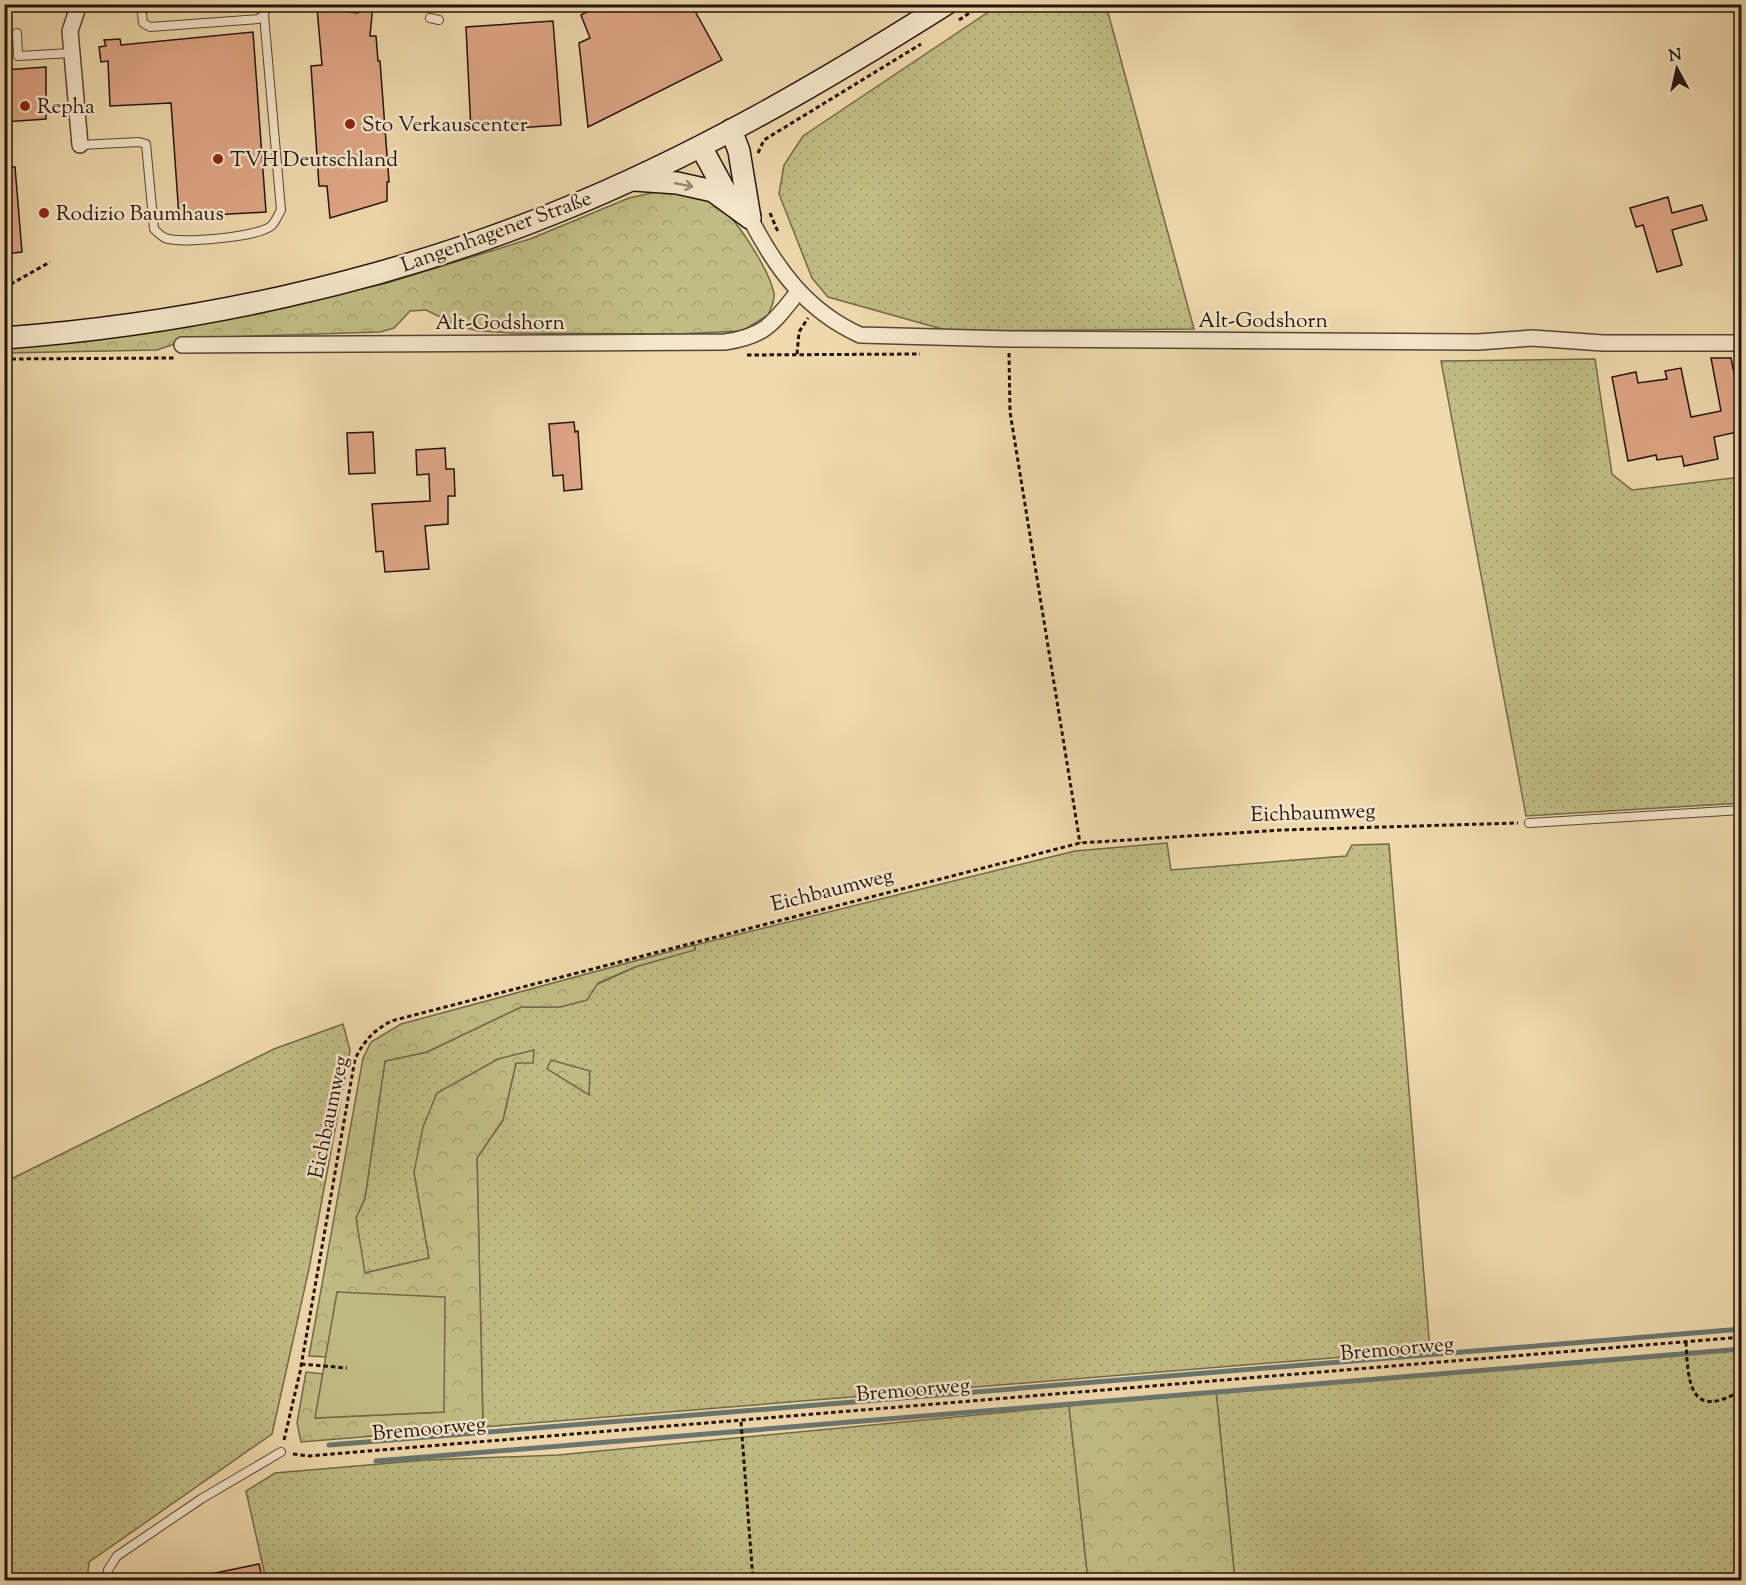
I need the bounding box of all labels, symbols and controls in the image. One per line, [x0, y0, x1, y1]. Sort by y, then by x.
north arrow [1647, 39, 1707, 99]
text: N [1667, 44, 1683, 69]
place label: Repha [37, 93, 95, 123]
marker: Repha [18, 99, 32, 113]
place label: Sto Verkauscenter [362, 111, 528, 141]
marker: Sto Verkauscenter [343, 117, 357, 131]
place label: TVH Deutschland [230, 146, 398, 176]
marker: TVH Deutschland [211, 152, 225, 166]
one-way arrow [674, 180, 694, 191]
street label: Langenhagener Straße [397, 184, 596, 281]
place label: Rodizio Baumhaus [56, 200, 224, 230]
marker: Rodizio Baumhaus [37, 206, 51, 220]
street label: Alt-Godshorn [1198, 307, 1328, 337]
street label: Alt-Godshorn [435, 309, 565, 339]
street label: Eichbaumweg [1250, 797, 1376, 831]
street label: Eichbaumweg [768, 861, 897, 921]
street label: Eichbaumweg [302, 1053, 358, 1182]
street label: Bremoorweg [1339, 1330, 1455, 1370]
street label: Bremoorweg [855, 1371, 971, 1411]
street label: Bremoorweg [371, 1410, 487, 1450]

